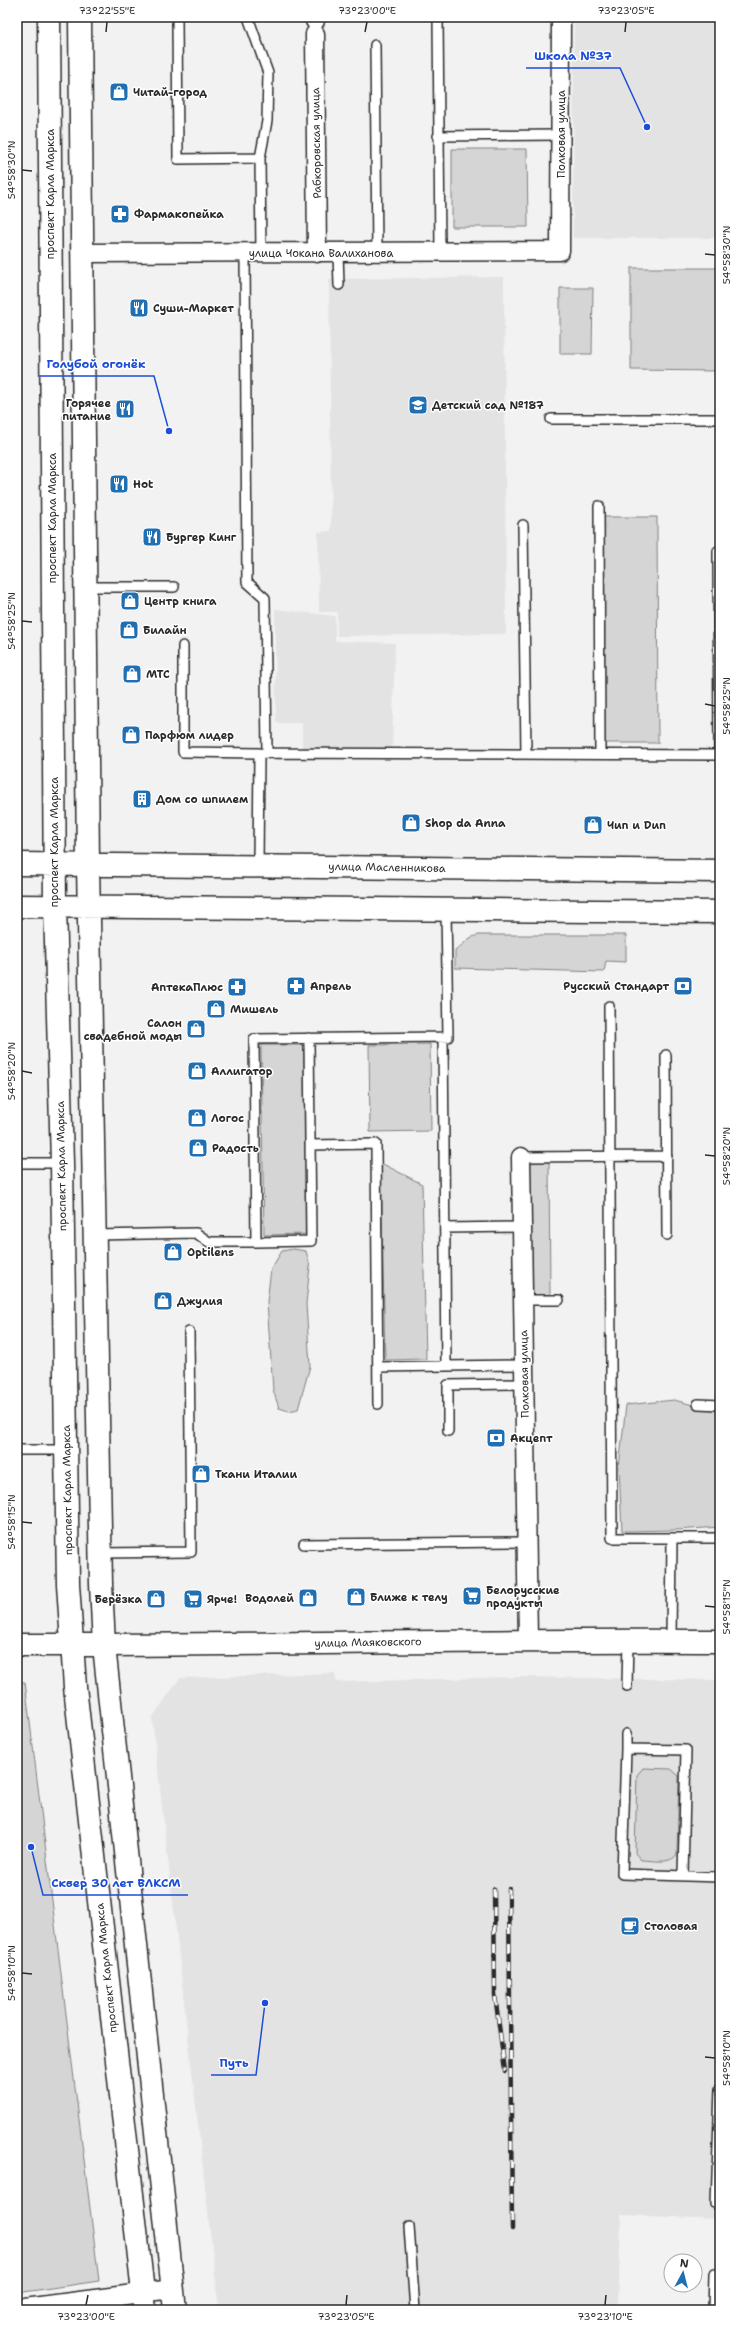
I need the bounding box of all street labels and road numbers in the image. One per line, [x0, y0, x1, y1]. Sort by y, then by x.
street label: Рабкоровская улица [308, 87, 325, 199]
street label: Полковая улица [554, 90, 569, 178]
street label: проспект Карла Маркса [43, 129, 58, 259]
street label: улица Чокана Валиханова [249, 246, 393, 261]
street label: проспект Карла Маркса [45, 453, 60, 583]
street label: проспект Карла Маркса [47, 777, 62, 907]
street label: улица Масленникова [328, 859, 446, 876]
street label: проспект Карла Маркса [53, 1101, 70, 1231]
street label: Полковая улица [516, 1330, 533, 1418]
street label: проспект Карла Маркса [59, 1425, 76, 1555]
street label: улица Маяковского [314, 1634, 422, 1651]
street label: проспект Карла Маркса [92, 1902, 121, 2034]

